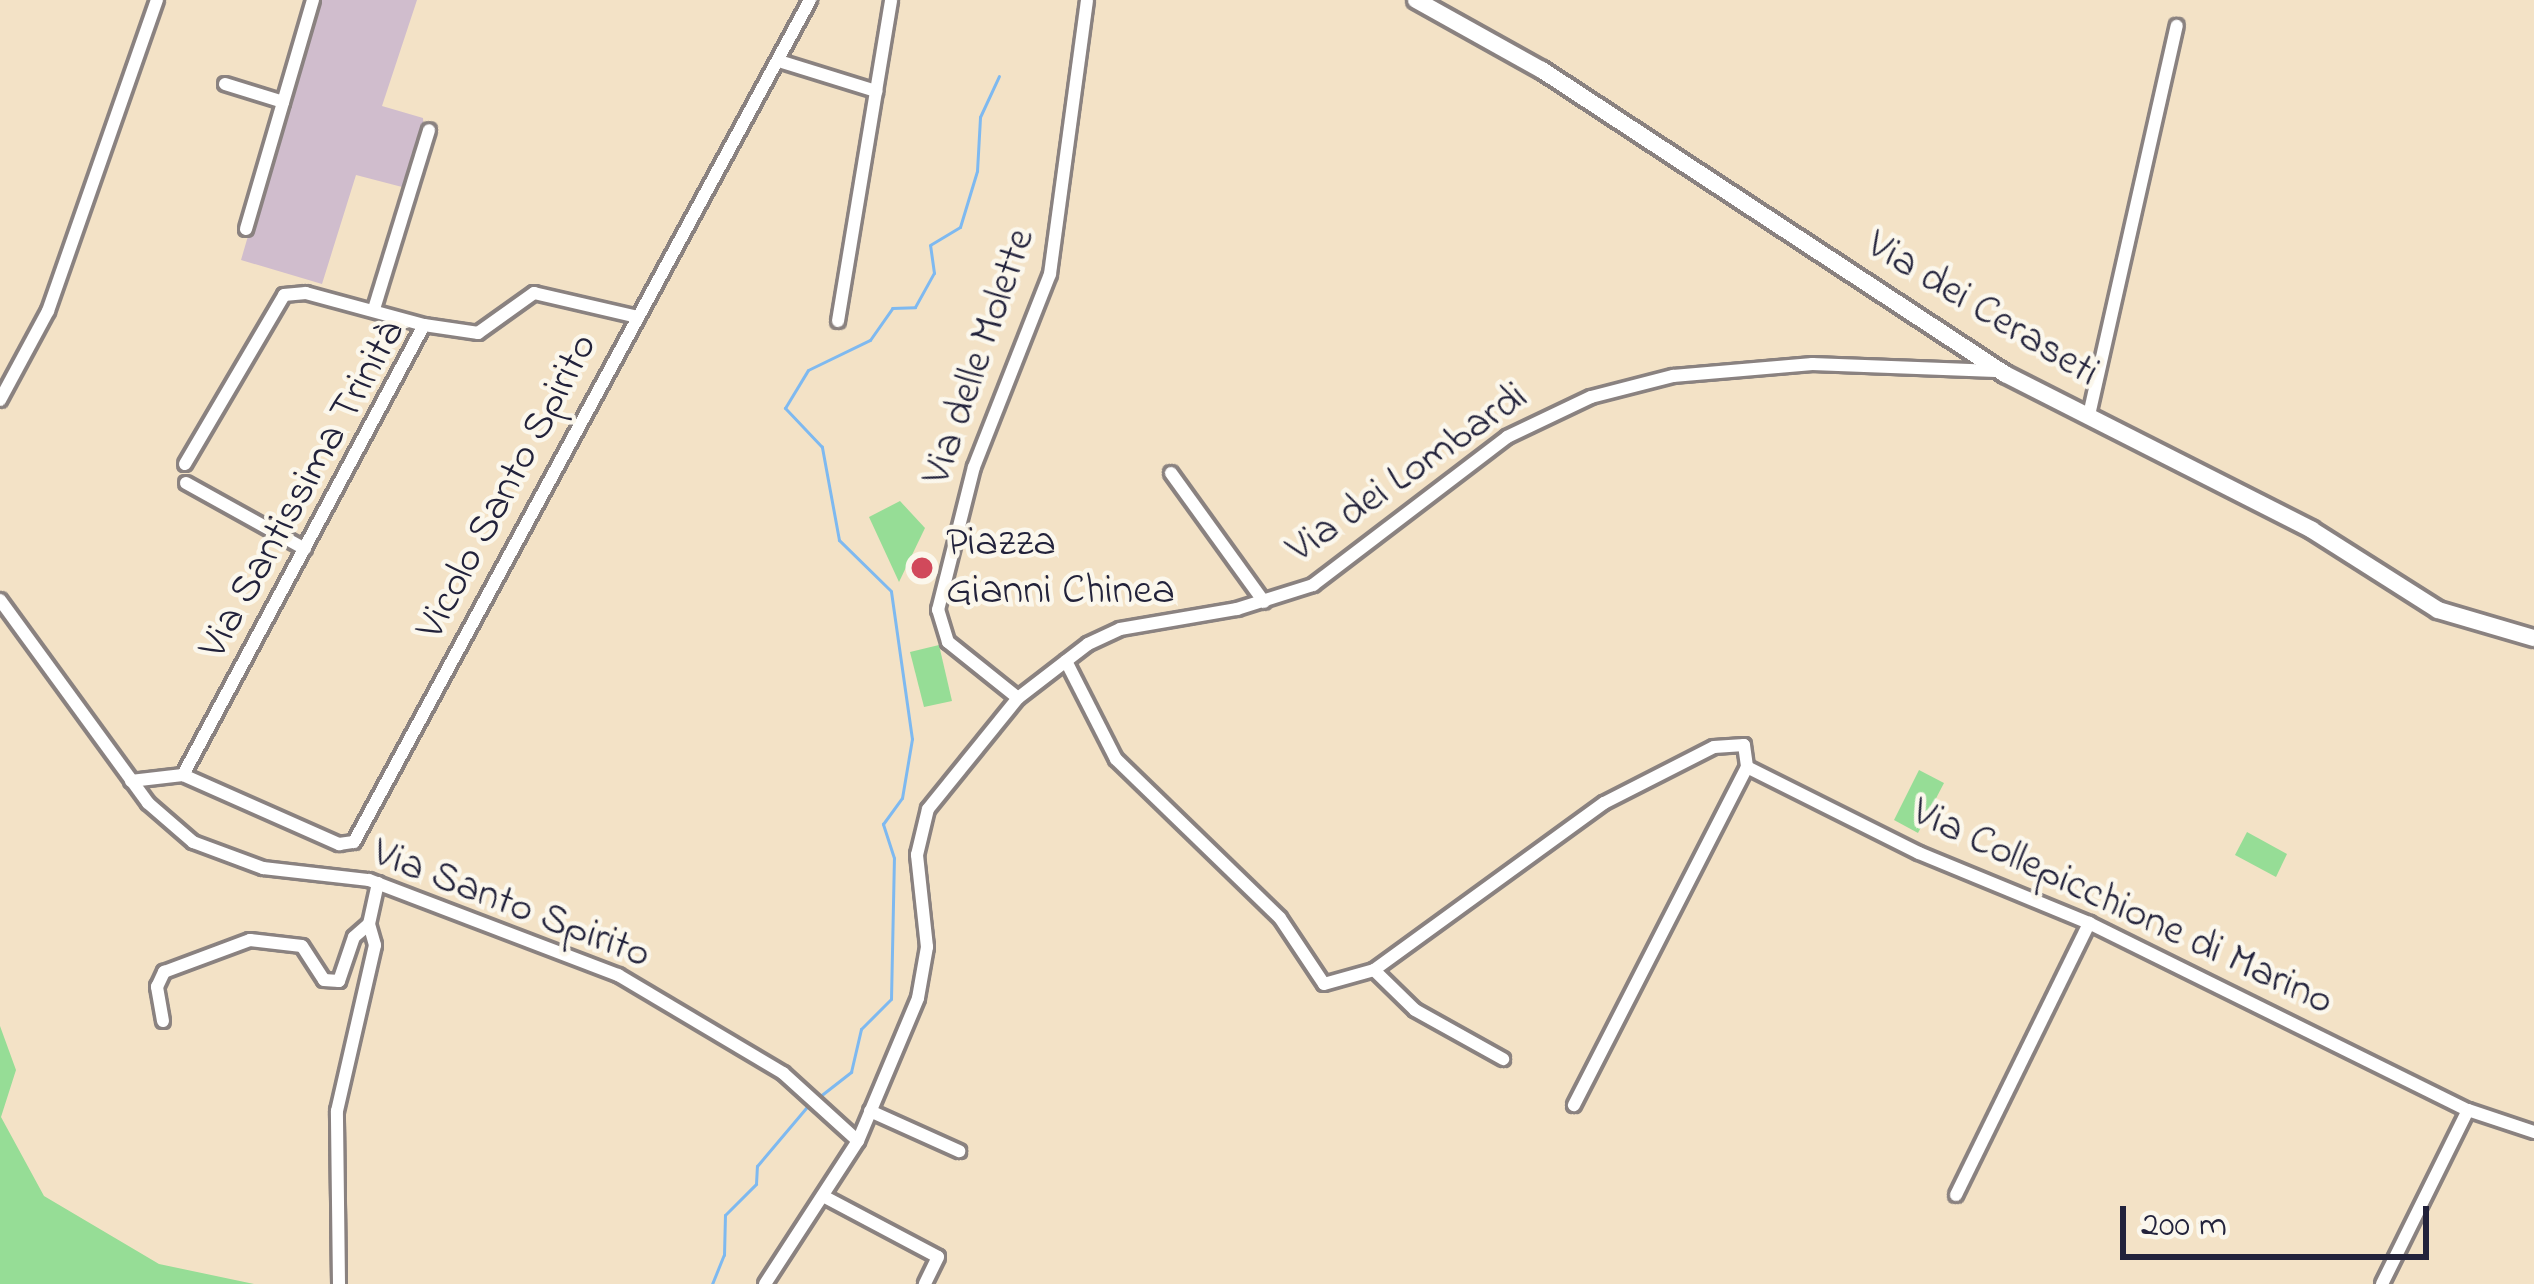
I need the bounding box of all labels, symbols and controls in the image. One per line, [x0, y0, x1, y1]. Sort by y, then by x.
street label: Via dei Ceraseti [1857, 221, 2107, 399]
street label: Via delle Molette [913, 222, 1047, 492]
street label: Via Santissima Trinità [189, 312, 417, 668]
street label: Vicolo Santo Spirito [406, 326, 610, 648]
street label: Via dei Lombardi [1278, 372, 1538, 576]
place label: Piazza Gianni Chinea [946, 519, 1175, 618]
marker: Piazza Gianni Chinea [909, 555, 935, 581]
street label: Via Collepicchione di Marino [1903, 788, 2341, 1028]
street label: Via Santo Spirito [365, 829, 657, 981]
scale bar [2126, 1182, 2435, 1256]
text: 200 m [2141, 1200, 2227, 1253]

